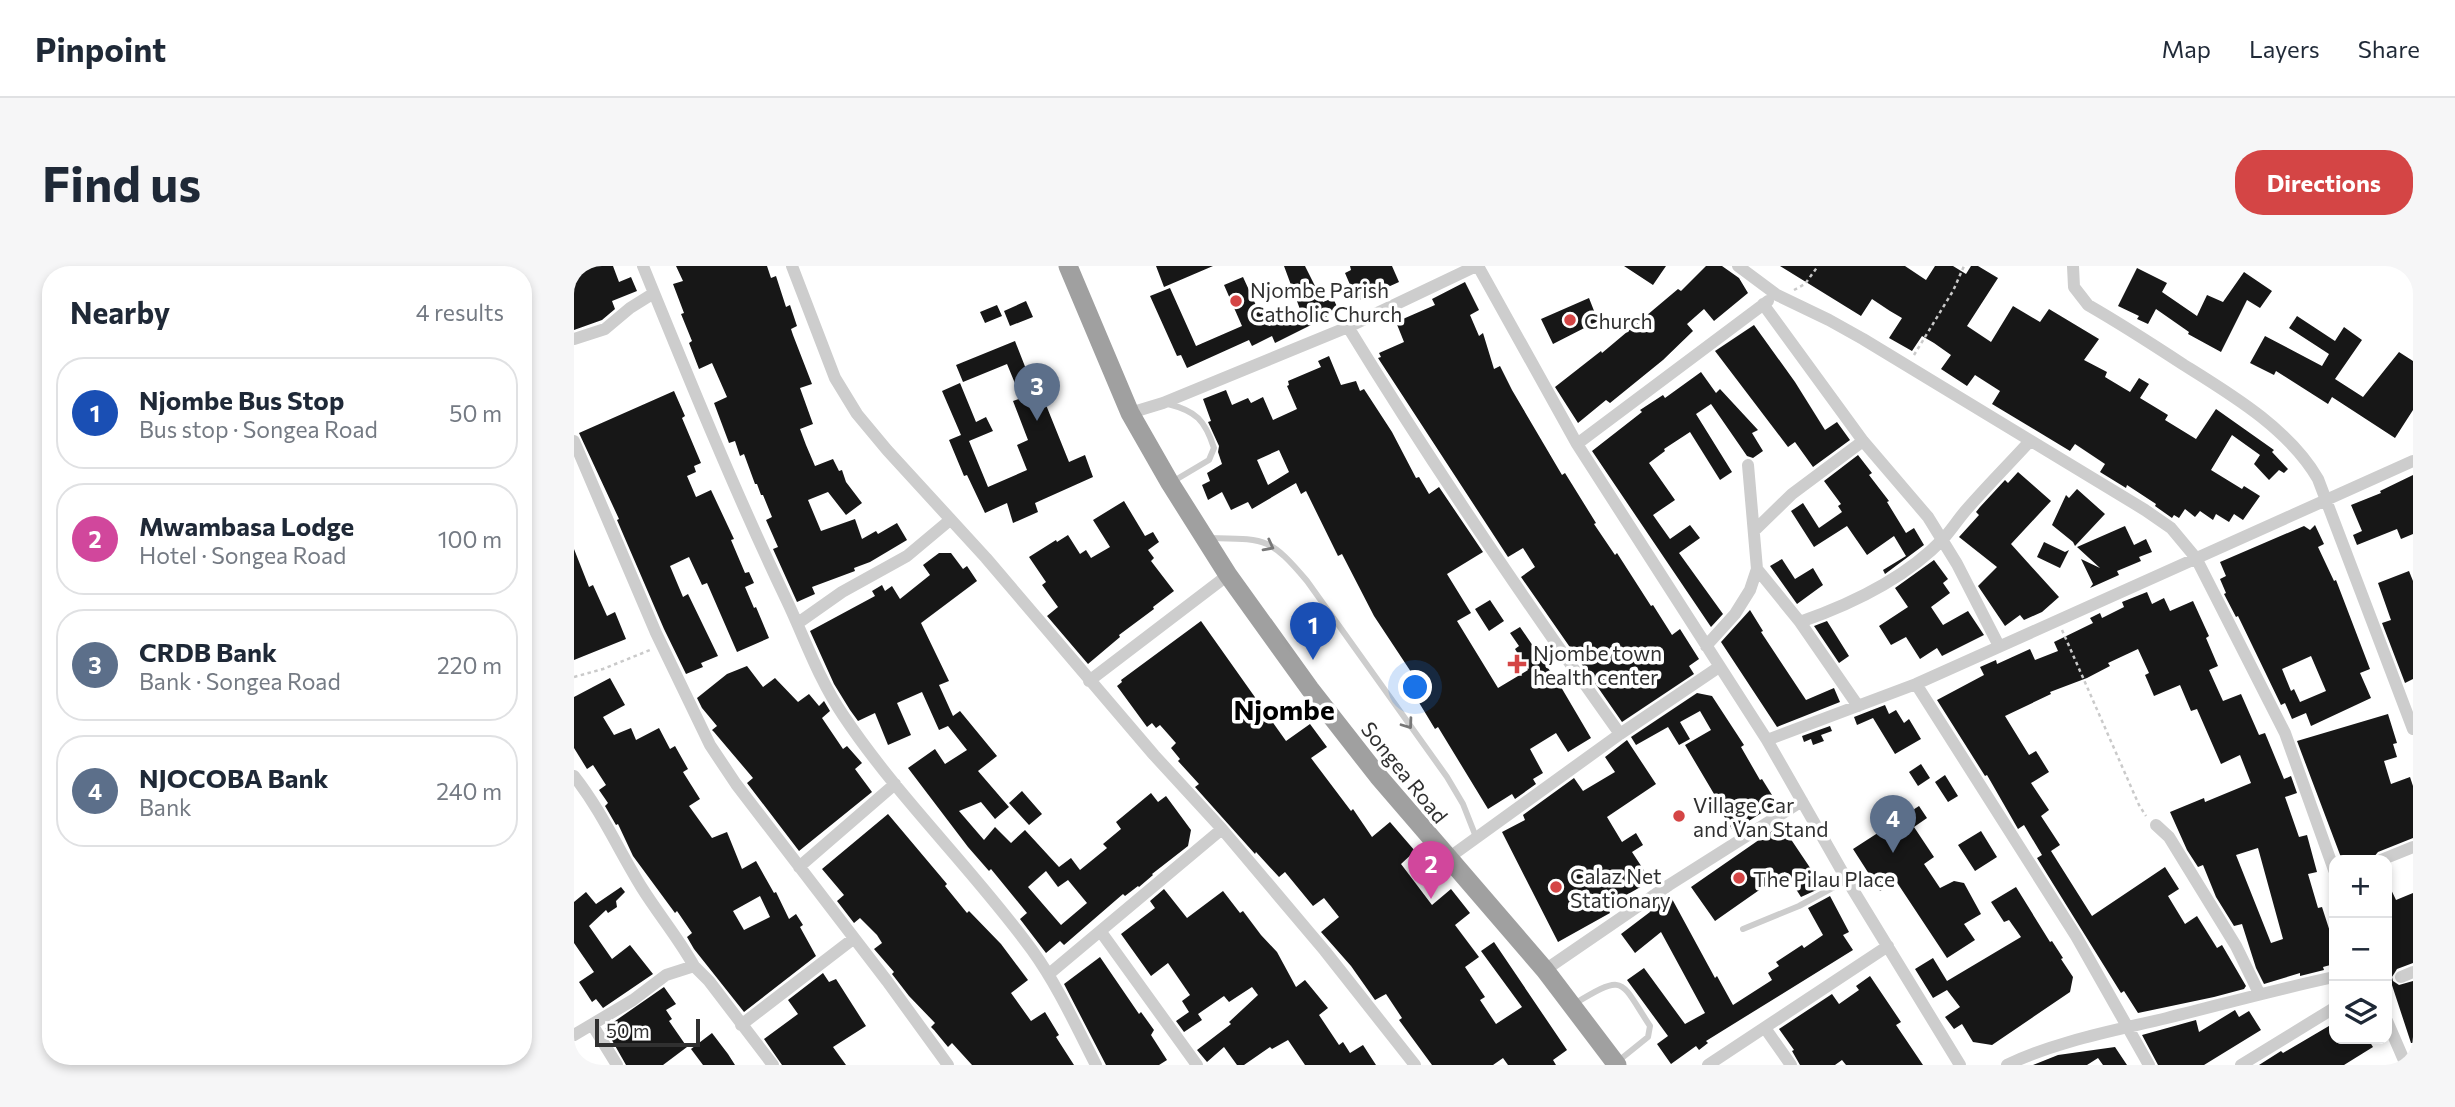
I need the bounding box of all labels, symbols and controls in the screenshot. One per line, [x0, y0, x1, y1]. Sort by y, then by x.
text: Pinpoint [35, 28, 166, 69]
text: Map [2162, 34, 2211, 63]
text: Layers [2249, 34, 2320, 63]
text: Share [2358, 34, 2420, 63]
button: Directions [2235, 150, 2413, 215]
text: Find us [42, 152, 201, 212]
place label: Njombe Parish Catholic Church [1250, 277, 1402, 326]
text: Nearby [70, 293, 170, 330]
marker: Njombe Parish Catholic Church [1228, 293, 1244, 309]
text: 4 results [416, 298, 504, 326]
place label: Church [1584, 308, 1653, 333]
marker: Church [1562, 312, 1578, 328]
pin: 3 [1014, 363, 1060, 421]
text: Njombe Bus Stop [139, 384, 344, 415]
text: 1 [90, 399, 100, 427]
text: 50 m [449, 399, 502, 427]
text: Bus stop · Songea Road [139, 415, 378, 443]
text: Mwambasa Lodge [139, 510, 354, 541]
text: 2 [88, 525, 102, 553]
text: 100 m [438, 525, 502, 553]
one-way arrow [1262, 538, 1275, 551]
text: Hotel · Songea Road [139, 541, 346, 569]
pin: 1 [1290, 602, 1336, 660]
text: CRDB Bank [139, 636, 277, 667]
place label: Njombe town health center [1533, 640, 1662, 689]
text: 3 [88, 651, 102, 679]
text: 220 m [437, 651, 502, 679]
marker: Njombe town health center [1507, 654, 1527, 674]
text: Bank · Songea Road [139, 667, 341, 695]
your location [1398, 670, 1432, 704]
district label: Njombe [1233, 692, 1335, 726]
street label: Songea Road [1357, 716, 1453, 828]
one-way arrow [1400, 716, 1412, 729]
text: NJOCOBA Bank [139, 762, 328, 793]
text: 4 [88, 777, 102, 805]
text: 240 m [436, 777, 502, 805]
place label: Village Car and Van Stand [1693, 792, 1828, 841]
text: Bank [139, 793, 192, 821]
pin: 4 [1870, 795, 1916, 853]
marker: Village Car and Van Stand [1671, 808, 1687, 824]
pin: 2 [1408, 841, 1454, 899]
map controls [2329, 855, 2392, 1044]
button: + [2329, 855, 2392, 918]
place label: Calaz Net Stationary [1570, 863, 1671, 912]
place label: The Pilau Place [1753, 866, 1895, 891]
marker: The Pilau Place [1731, 870, 1747, 886]
marker: Calaz Net Stationary [1548, 879, 1564, 895]
button: − [2329, 918, 2392, 981]
button: layers [2329, 981, 2392, 1044]
scale bar [595, 1016, 700, 1048]
text: 50 m [606, 1019, 650, 1042]

